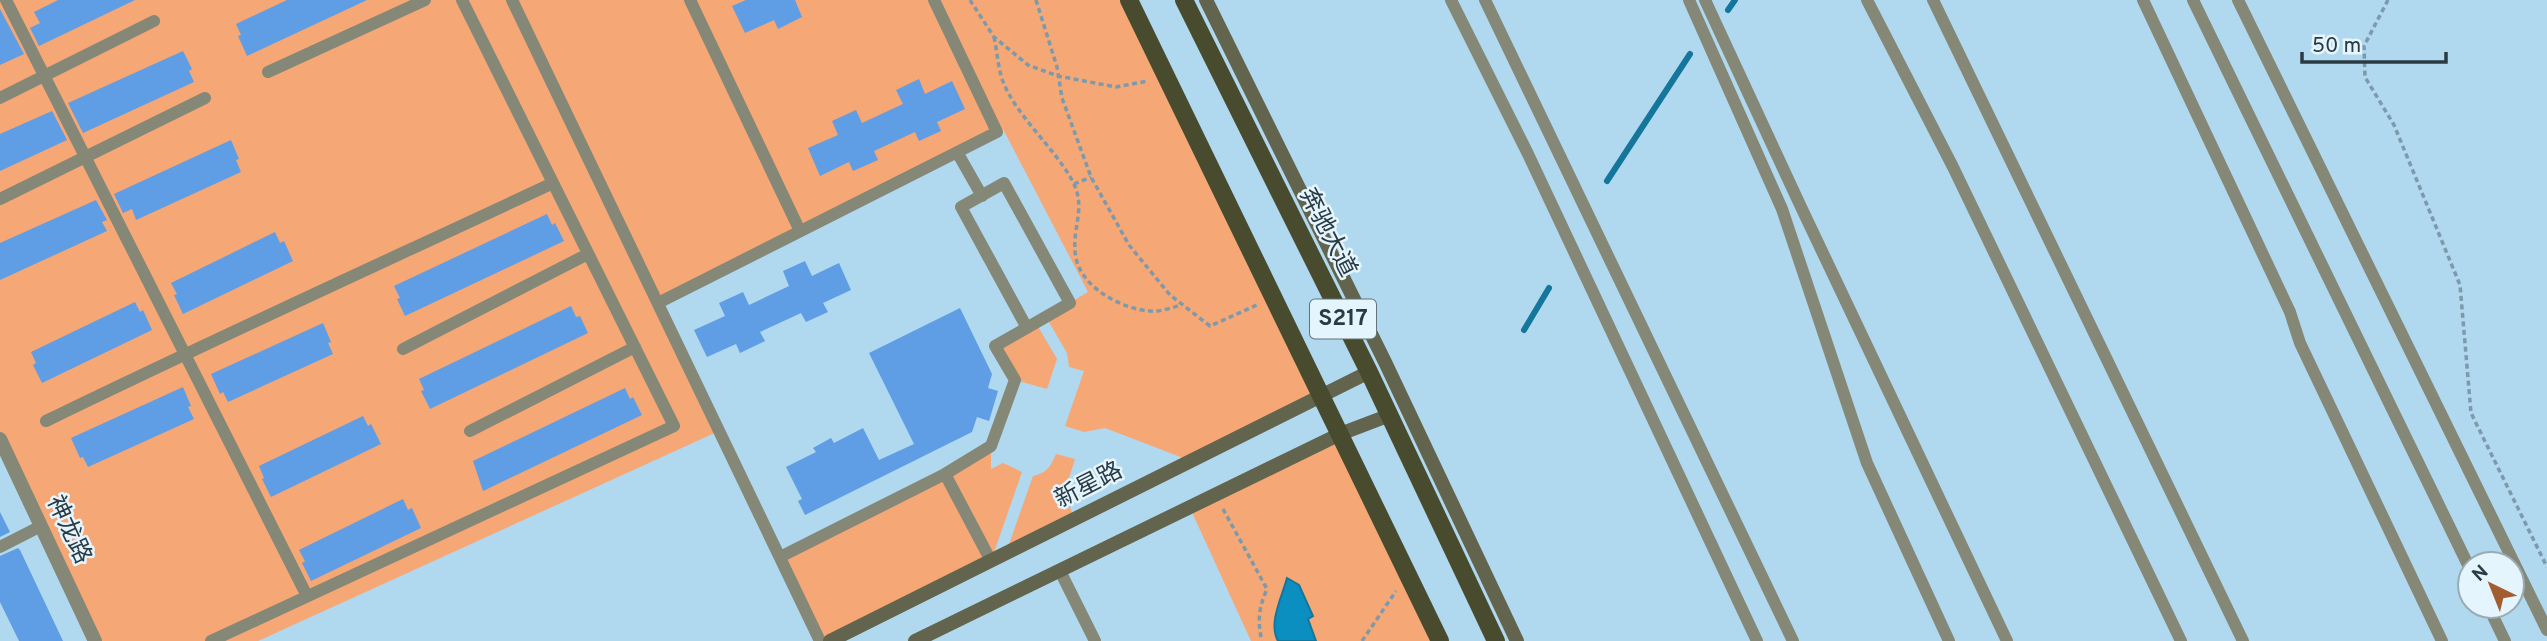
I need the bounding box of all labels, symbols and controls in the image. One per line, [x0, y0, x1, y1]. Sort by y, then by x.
scale bar [2302, 21, 2446, 65]
text: 50 m [2312, 33, 2361, 60]
street label: 奔驰大道 [1292, 183, 1362, 283]
road number: S217 [1310, 300, 1376, 338]
street label: 新星路 [1050, 456, 1128, 516]
street label: 神龙路 [39, 491, 97, 569]
north arrow [2456, 550, 2526, 620]
text: N [2468, 561, 2494, 587]

